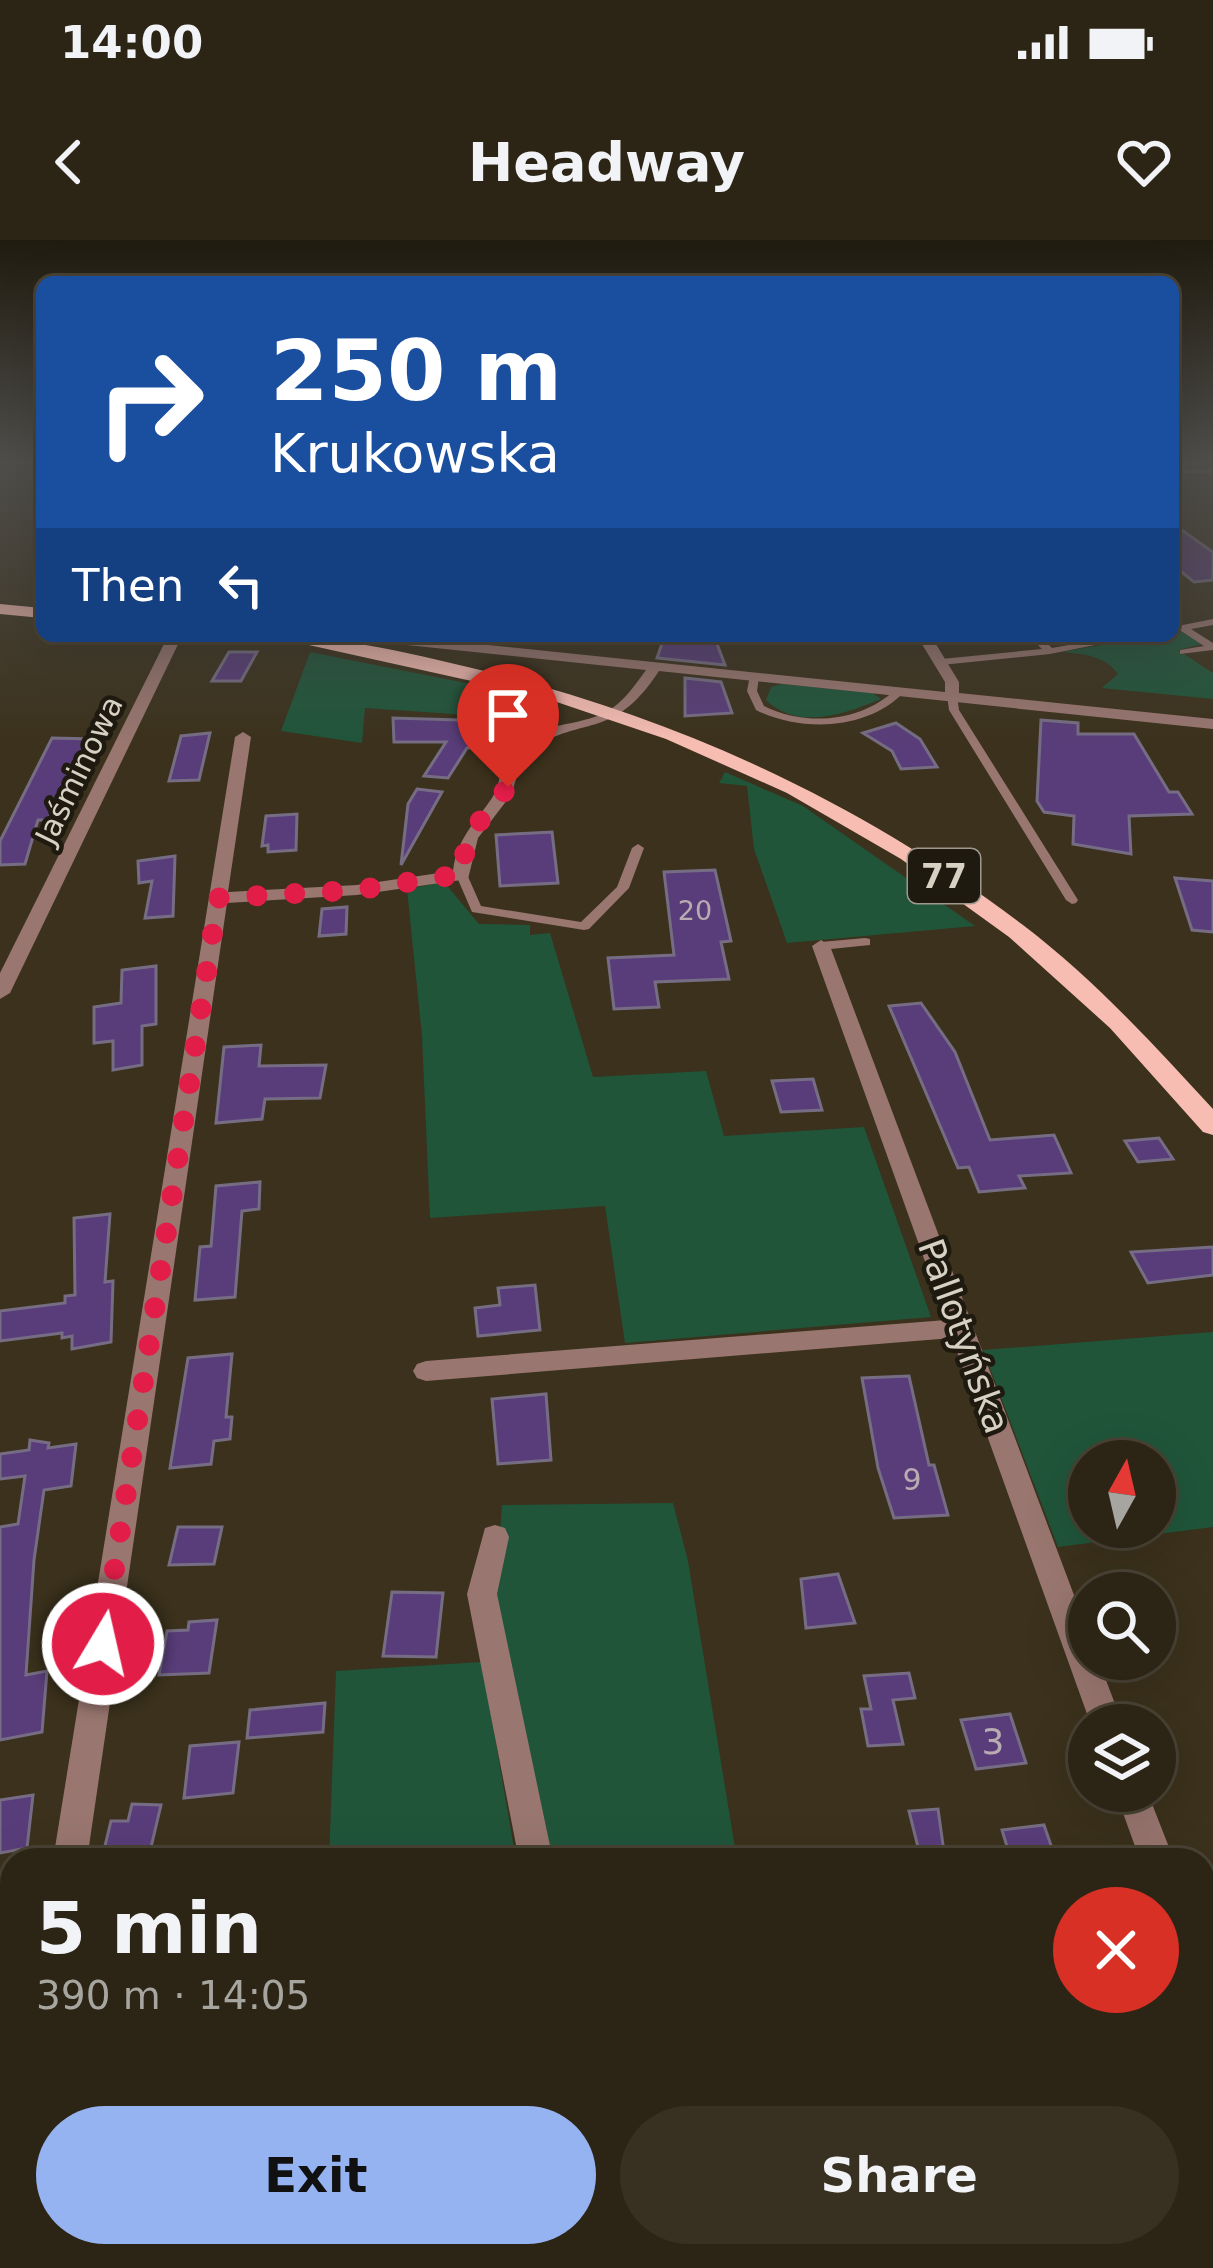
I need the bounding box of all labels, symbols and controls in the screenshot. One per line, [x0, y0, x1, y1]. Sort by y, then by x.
text: 14:00 [60, 16, 203, 69]
icon: back [36, 129, 102, 195]
icon: heart [1111, 129, 1177, 195]
text: Headway [468, 131, 745, 194]
text: 250 m [270, 322, 562, 420]
icon: right [72, 324, 228, 480]
text: Krukowska [270, 422, 560, 485]
icon: left [208, 552, 274, 618]
text: Then [72, 559, 184, 612]
pin [457, 664, 559, 787]
icon: arrive [475, 682, 541, 748]
street label: Jaśminowa [27, 690, 130, 852]
road number: 77 [908, 849, 980, 903]
house number: 20 [678, 895, 712, 926]
street label: Pallotyńska [910, 1233, 1018, 1439]
north arrow [1068, 1440, 1176, 1548]
map controls [1068, 1440, 1176, 1812]
house number: 9 [902, 1462, 922, 1497]
button: search [1068, 1572, 1176, 1680]
position arrow [40, 1581, 166, 1707]
button: layers [1068, 1704, 1176, 1812]
house number: 3 [982, 1721, 1004, 1762]
text: 5 min [36, 1886, 262, 1970]
button: close [1053, 1887, 1179, 2013]
text: 390 m · 14:05 [36, 1973, 310, 2018]
button: Exit [36, 2106, 596, 2244]
button: Share [620, 2106, 1179, 2244]

